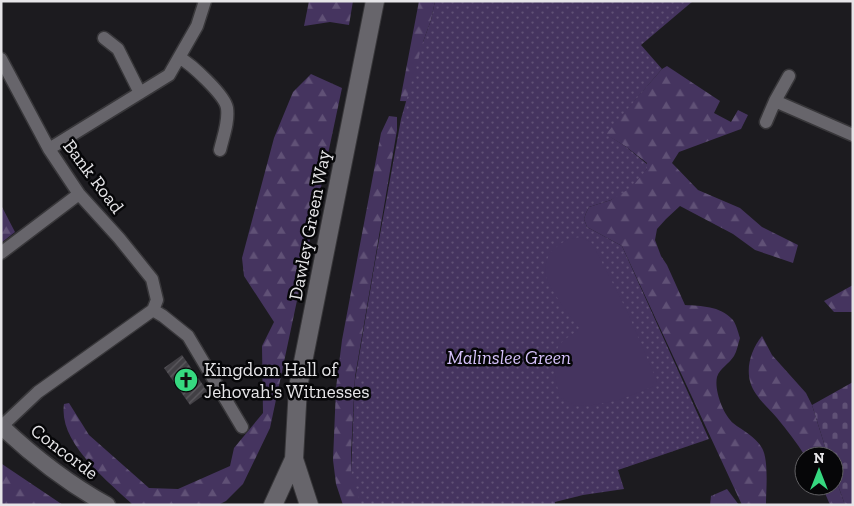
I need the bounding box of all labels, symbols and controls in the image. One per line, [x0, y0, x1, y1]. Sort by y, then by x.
street label: Bank Road [58, 135, 129, 218]
street label: Dawley Green Way [284, 148, 335, 302]
park label: Malinslee Green [447, 346, 571, 369]
place label: Kingdom Hall of Jehovah's Witnesses [204, 358, 370, 403]
church icon: Kingdom Hall of Jehovah's Witnesses [173, 367, 199, 393]
street label: Concorde [26, 419, 103, 484]
north arrow [794, 446, 844, 496]
text: N [814, 450, 825, 467]

